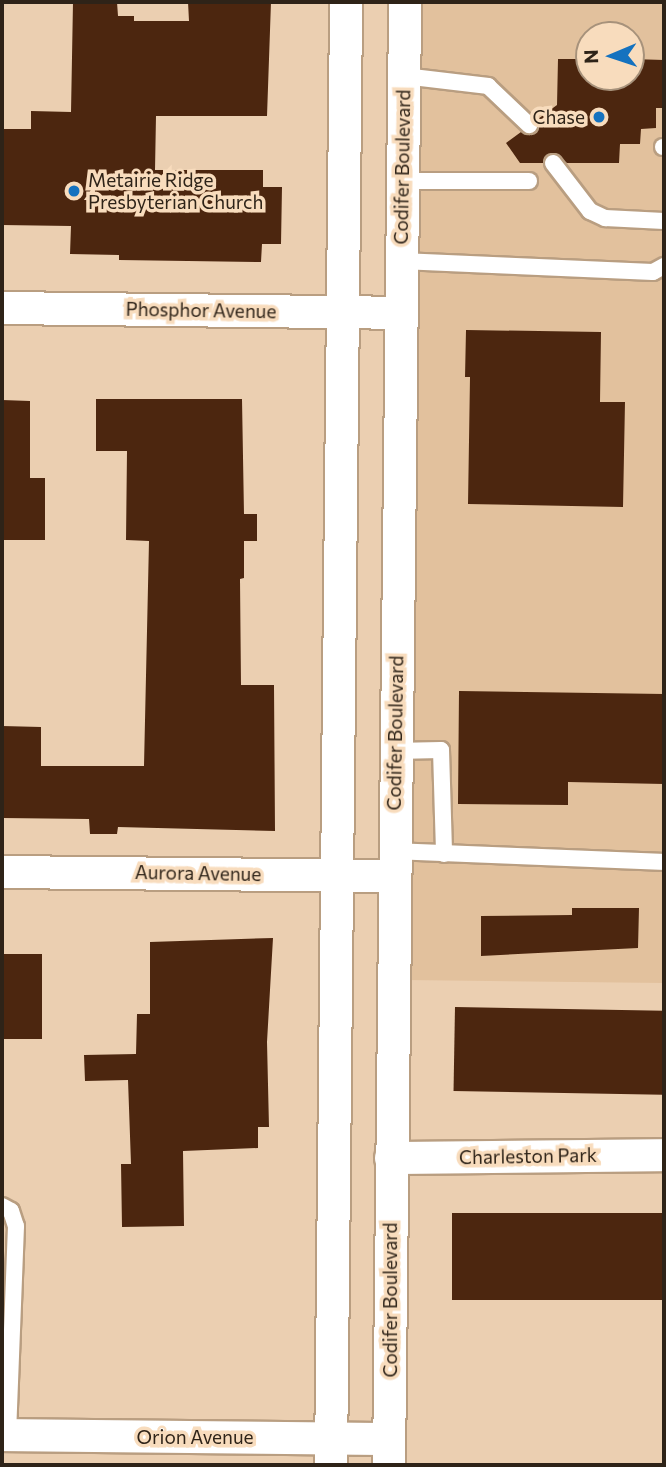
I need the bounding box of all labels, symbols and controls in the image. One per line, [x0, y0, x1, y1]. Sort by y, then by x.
north arrow [575, 21, 645, 91]
text: N [579, 49, 602, 64]
street label: Codifer Boulevard [389, 89, 415, 245]
place label: Chase [532, 106, 585, 128]
marker: Chase [591, 109, 607, 125]
place label: Metairie Ridge Presbyterian Church [88, 169, 263, 213]
marker: Metairie Ridge Presbyterian Church [66, 183, 82, 199]
street label: Phosphor Avenue [125, 297, 277, 323]
street label: Codifer Boulevard [382, 655, 408, 811]
street label: Aurora Avenue [135, 860, 261, 886]
street label: Charleston Park [459, 1143, 597, 1169]
street label: Codifer Boulevard [379, 1222, 401, 1378]
street label: Orion Avenue [136, 1426, 254, 1448]

